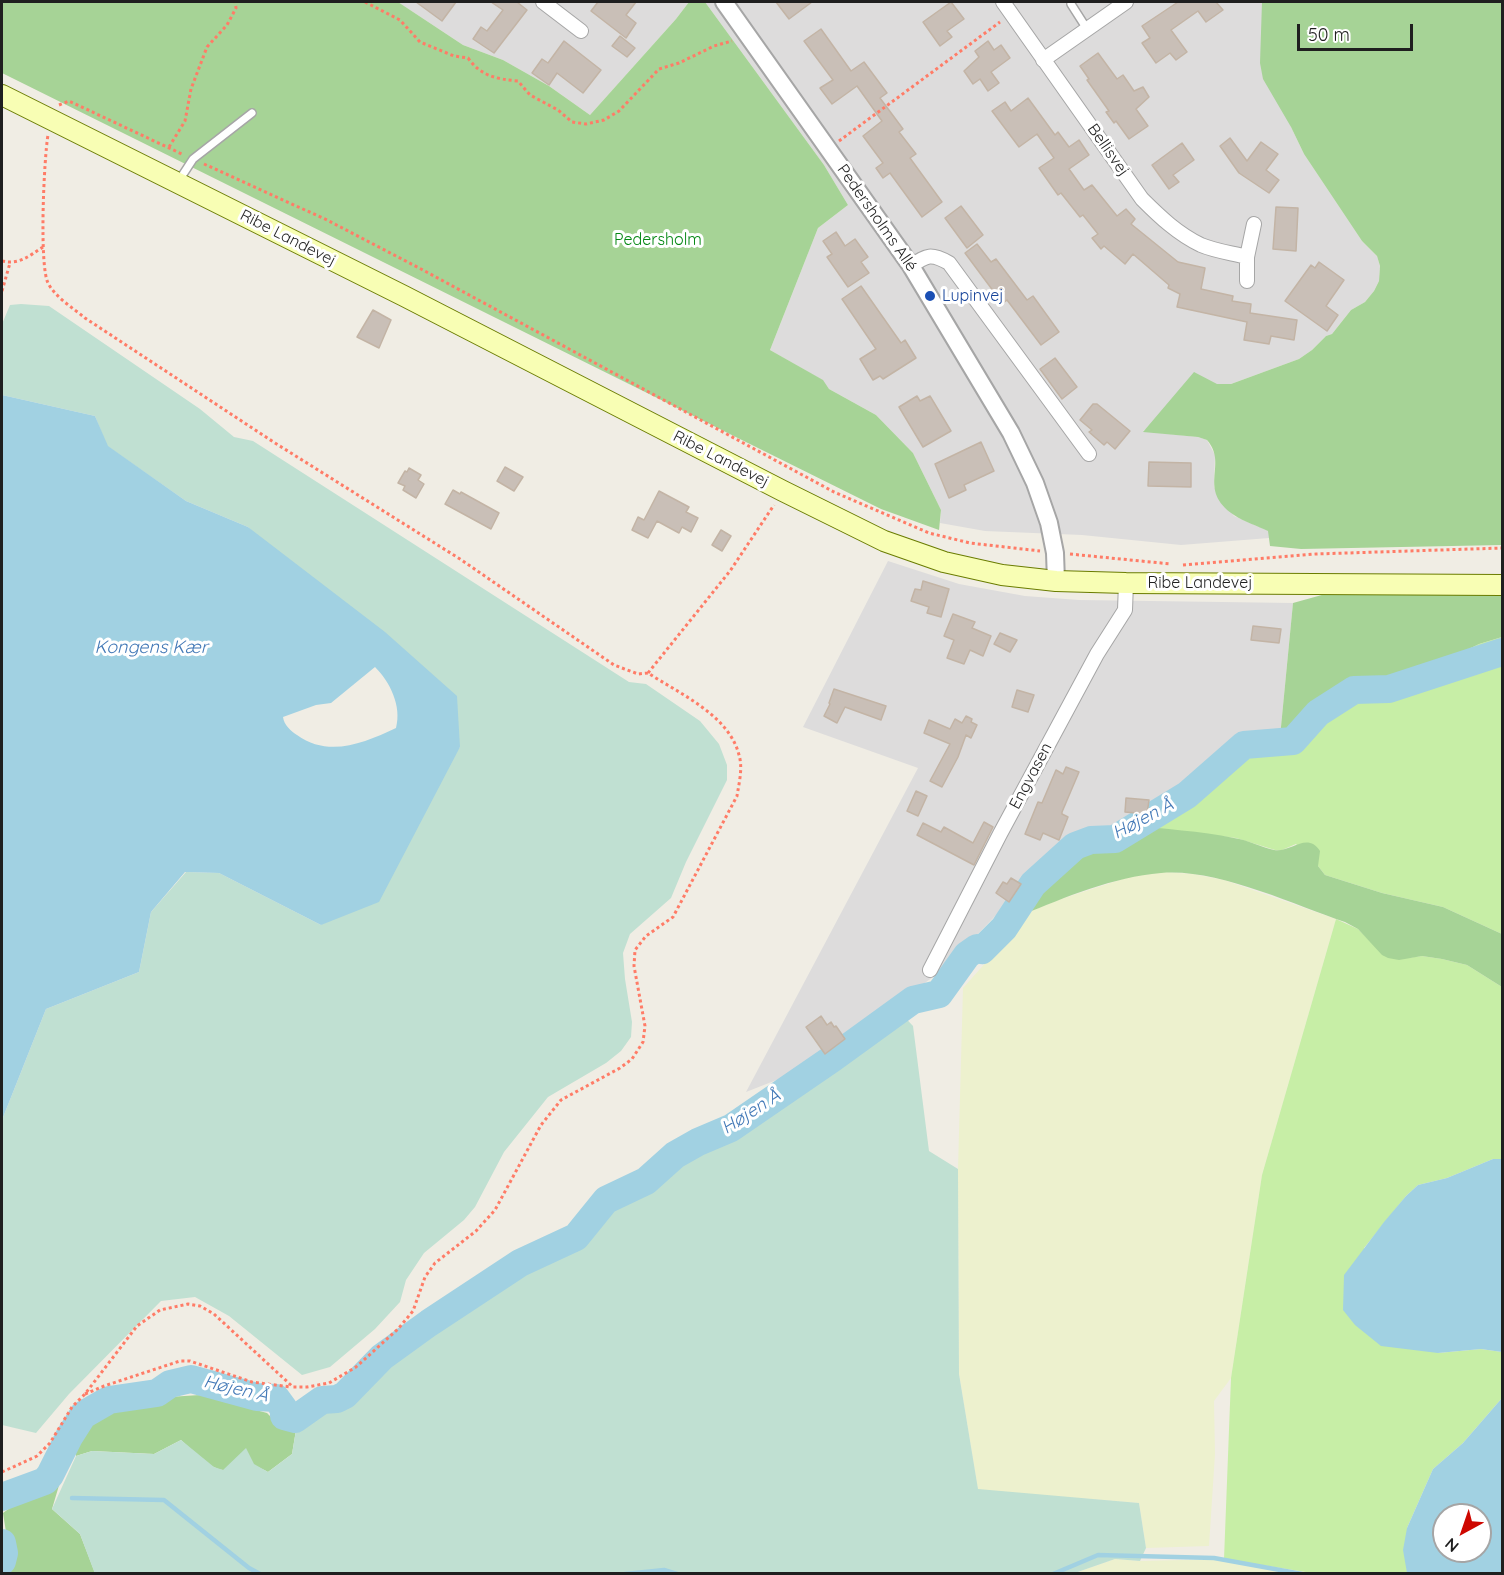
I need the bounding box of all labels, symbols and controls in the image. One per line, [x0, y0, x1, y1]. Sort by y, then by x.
scale bar [1300, 12, 1416, 50]
text: 50 m [1308, 23, 1350, 46]
street label: Bellisvej [1083, 120, 1133, 180]
street label: Pedersholms Allé [833, 161, 921, 275]
street label: Ribe Landevej [237, 206, 339, 270]
park label: Pedersholm [614, 230, 702, 250]
place label: Lupinvej [942, 286, 1004, 306]
marker: Lupinvej [923, 289, 937, 303]
street label: Ribe Landevej [670, 427, 772, 491]
street label: Ribe Landevej [1147, 573, 1253, 593]
water label: Kongens Kær [94, 637, 208, 659]
street label: Engvasen [1006, 740, 1056, 812]
water label: Højen Å [1109, 794, 1177, 844]
water label: Højen Å [718, 1085, 784, 1139]
water label: Højen Å [201, 1371, 271, 1407]
north arrow [1432, 1503, 1492, 1563]
text: N [1441, 1534, 1463, 1557]

